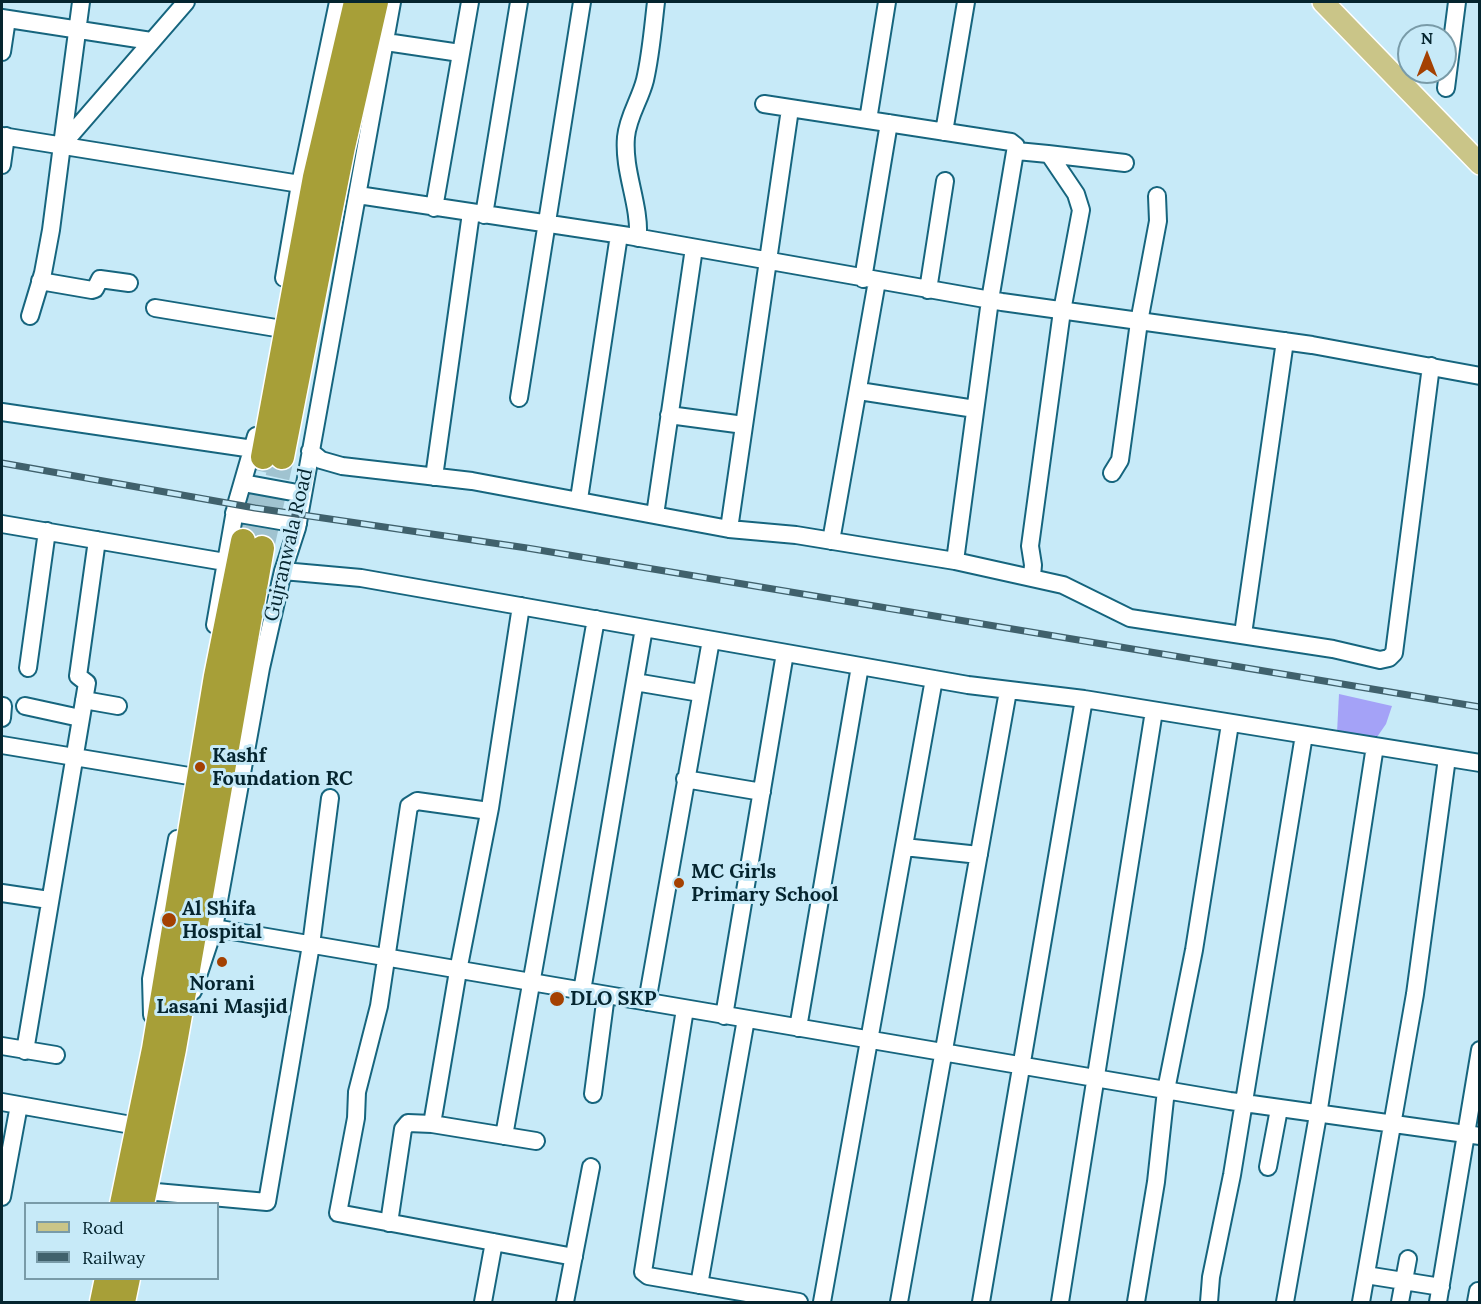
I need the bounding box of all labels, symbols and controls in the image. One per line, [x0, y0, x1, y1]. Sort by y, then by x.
north arrow [1397, 24, 1457, 84]
text: N [1421, 28, 1433, 48]
street label: Gujranwala Road [260, 466, 318, 624]
place label: Kashf Foundation RC [212, 744, 353, 791]
marker: Kashf Foundation RC [193, 760, 207, 774]
place label: MC Girls Primary School [691, 860, 838, 907]
marker: MC Girls Primary School [672, 876, 686, 890]
place label: Al Shifa Hospital [182, 897, 262, 944]
marker: Al Shifa Hospital [160, 911, 178, 929]
marker: Norani Lasani Masjid [215, 955, 229, 969]
place label: Norani Lasani Masjid [156, 972, 288, 1019]
place label: DLO SKP [570, 987, 657, 1011]
marker: DLO SKP [548, 990, 566, 1008]
legend [24, 1202, 219, 1280]
text: Road [82, 1216, 124, 1239]
text: Railway [82, 1246, 145, 1269]

